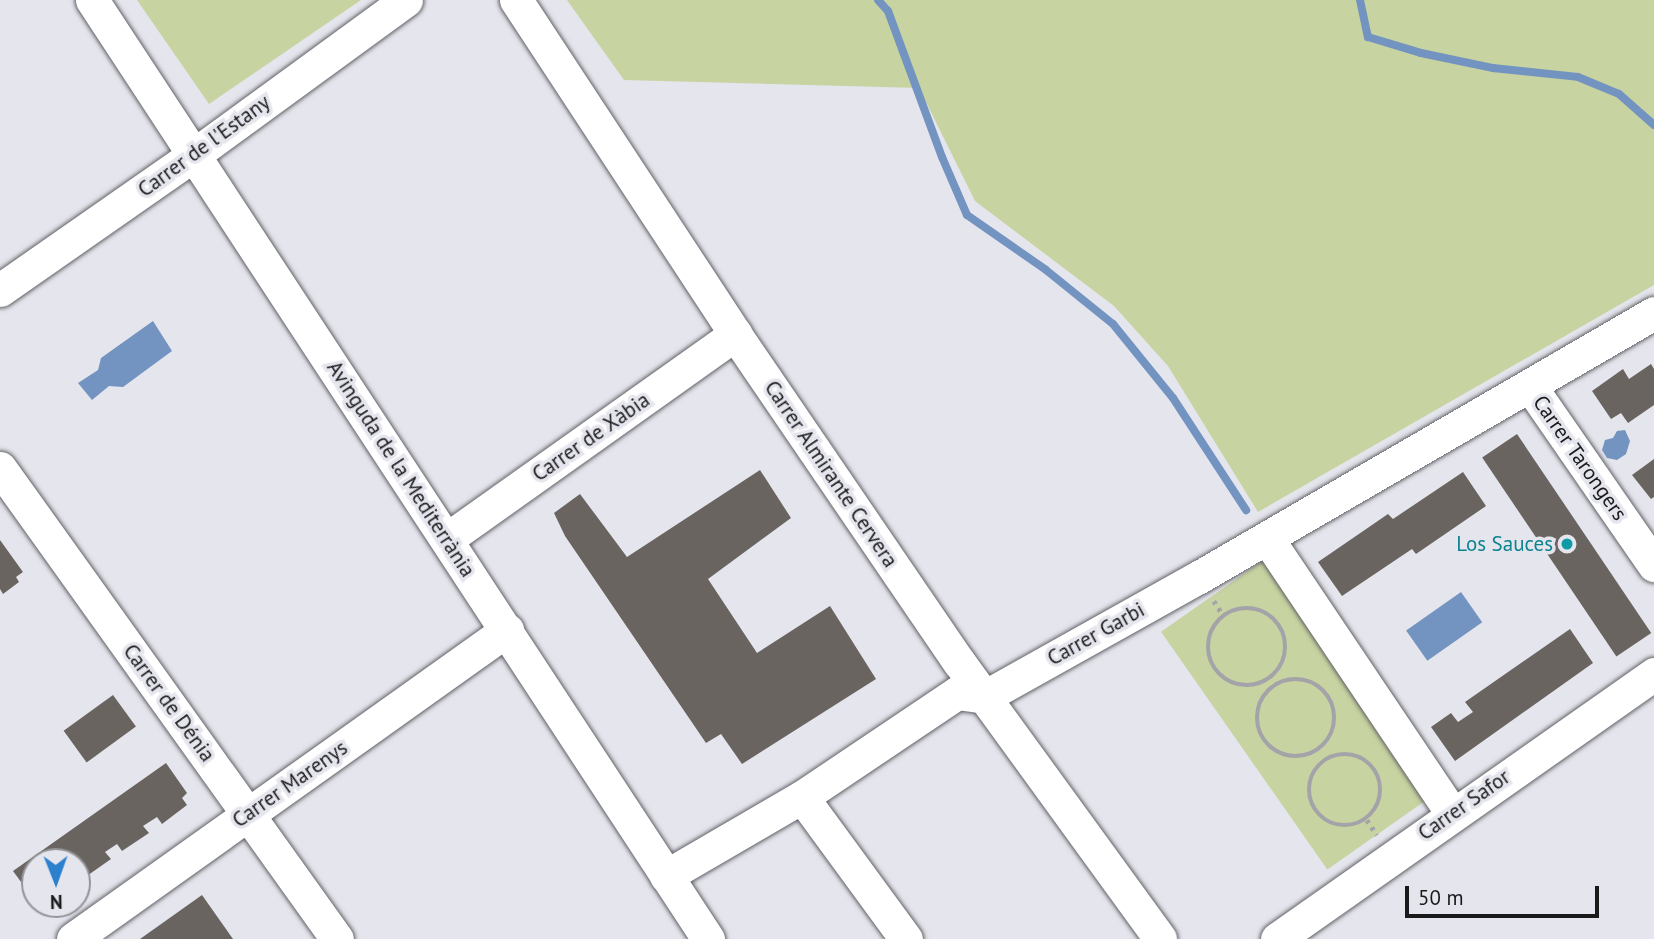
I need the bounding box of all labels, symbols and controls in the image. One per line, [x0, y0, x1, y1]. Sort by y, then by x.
street label: Carrer de l'Estany [133, 90, 275, 202]
street label: Avinguda de la Mediterrània [322, 356, 480, 582]
street label: Carrer Almirante Cervera [759, 376, 903, 572]
street label: Carrer de Xàbia [527, 387, 655, 487]
street label: Carrer Tarongers [1527, 390, 1633, 526]
place label: Los Sauces [1456, 531, 1553, 557]
marker: Los Sauces [1559, 536, 1575, 552]
street label: Carrer Garbi [1043, 597, 1149, 671]
street label: Carrer de Dénia [118, 639, 220, 767]
street label: Carrer Marenys [228, 735, 352, 833]
street label: Carrer Safor [1413, 764, 1515, 846]
north arrow [21, 848, 91, 918]
scale bar [1409, 872, 1603, 916]
text: 50 m [1418, 884, 1464, 911]
text: N [50, 890, 63, 914]

